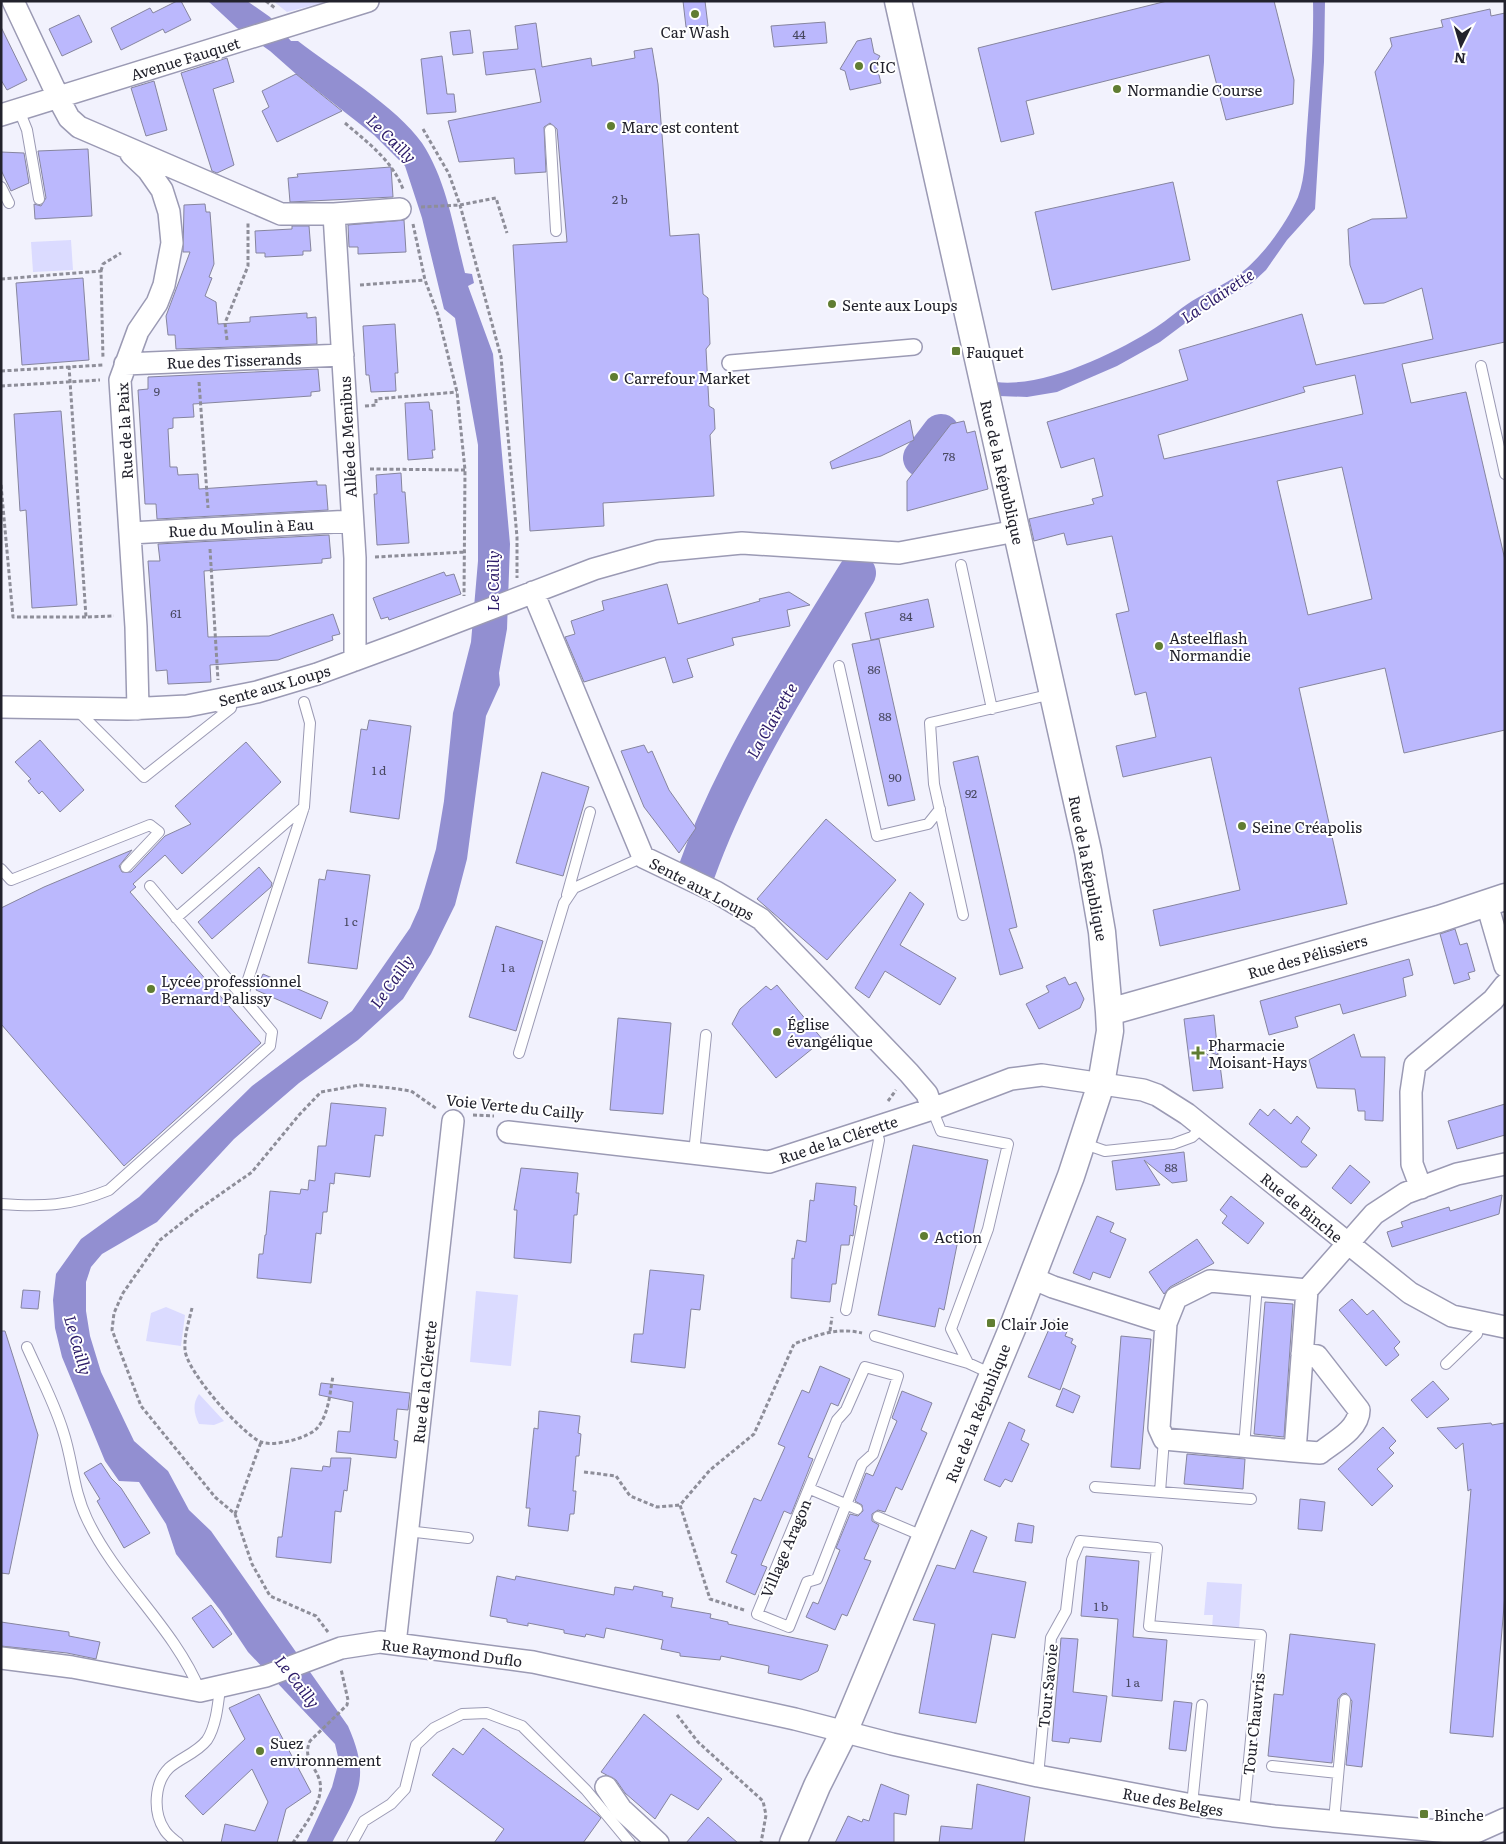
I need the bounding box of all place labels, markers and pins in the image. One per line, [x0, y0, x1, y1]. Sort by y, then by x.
marker: Car Wash [689, 8, 701, 20]
place label: Car Wash [660, 20, 730, 43]
place label: CIC [869, 55, 896, 78]
marker: CIC [853, 60, 865, 72]
place label: Normandie Course [1127, 78, 1262, 101]
marker: Normandie Course [1111, 83, 1123, 95]
place label: Marc est content [621, 115, 739, 138]
marker: Marc est content [605, 120, 617, 132]
place label: Sente aux Loups [842, 293, 957, 316]
marker: Sente aux Loups [826, 298, 838, 310]
place label: Fauquet [966, 340, 1024, 363]
marker: Fauquet [950, 345, 962, 357]
place label: Carrefour Market [624, 366, 750, 389]
marker: Carrefour Market [608, 371, 620, 383]
place label: Asteelflash Normandie [1169, 626, 1251, 666]
marker: Asteelflash Normandie [1153, 640, 1165, 652]
place label: Seine Créapolis [1252, 815, 1362, 838]
marker: Seine Créapolis [1236, 820, 1248, 832]
place label: Lycée professionnel Bernard Palissy [161, 969, 301, 1009]
marker: Lycée professionnel Bernard Palissy [145, 983, 157, 995]
place label: Église évangélique [787, 1012, 873, 1052]
marker: Église évangélique [771, 1026, 783, 1038]
place label: Pharmacie Moisant-Hays [1208, 1033, 1307, 1073]
marker: Pharmacie Moisant-Hays [1192, 1047, 1204, 1059]
place label: Action [934, 1225, 982, 1248]
marker: Action [918, 1230, 930, 1242]
place label: Clair Joie [1001, 1312, 1069, 1335]
marker: Clair Joie [985, 1317, 997, 1329]
place label: Suez environnement [270, 1731, 381, 1771]
marker: Suez environnement [254, 1745, 266, 1757]
place label: Binche [1434, 1803, 1484, 1826]
marker: Binche [1418, 1808, 1430, 1820]

